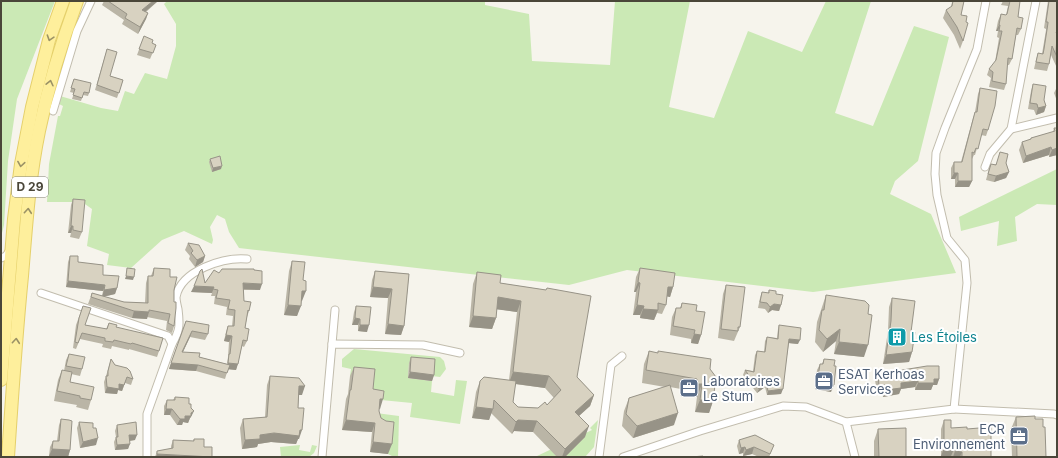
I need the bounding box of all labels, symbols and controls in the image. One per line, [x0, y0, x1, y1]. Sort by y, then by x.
one-way arrow [46, 34, 55, 41]
one-way arrow [45, 80, 54, 87]
one-way arrow [17, 161, 26, 167]
road number: D 29 [12, 177, 48, 197]
one-way arrow [23, 208, 32, 214]
building icon: Les Étoiles [886, 326, 908, 348]
place label: Les Étoiles [911, 329, 977, 345]
one-way arrow [11, 338, 20, 344]
place label: ESAT Kerhoas Services [838, 366, 925, 397]
office icon: ESAT Kerhoas Services [813, 370, 835, 392]
place label: Laboratoires Le Stum [703, 373, 780, 404]
office icon: Laboratoires Le Stum [678, 377, 700, 399]
place label: ECR Environnement [913, 421, 1005, 452]
office icon: ECR Environnement [1008, 425, 1030, 447]

